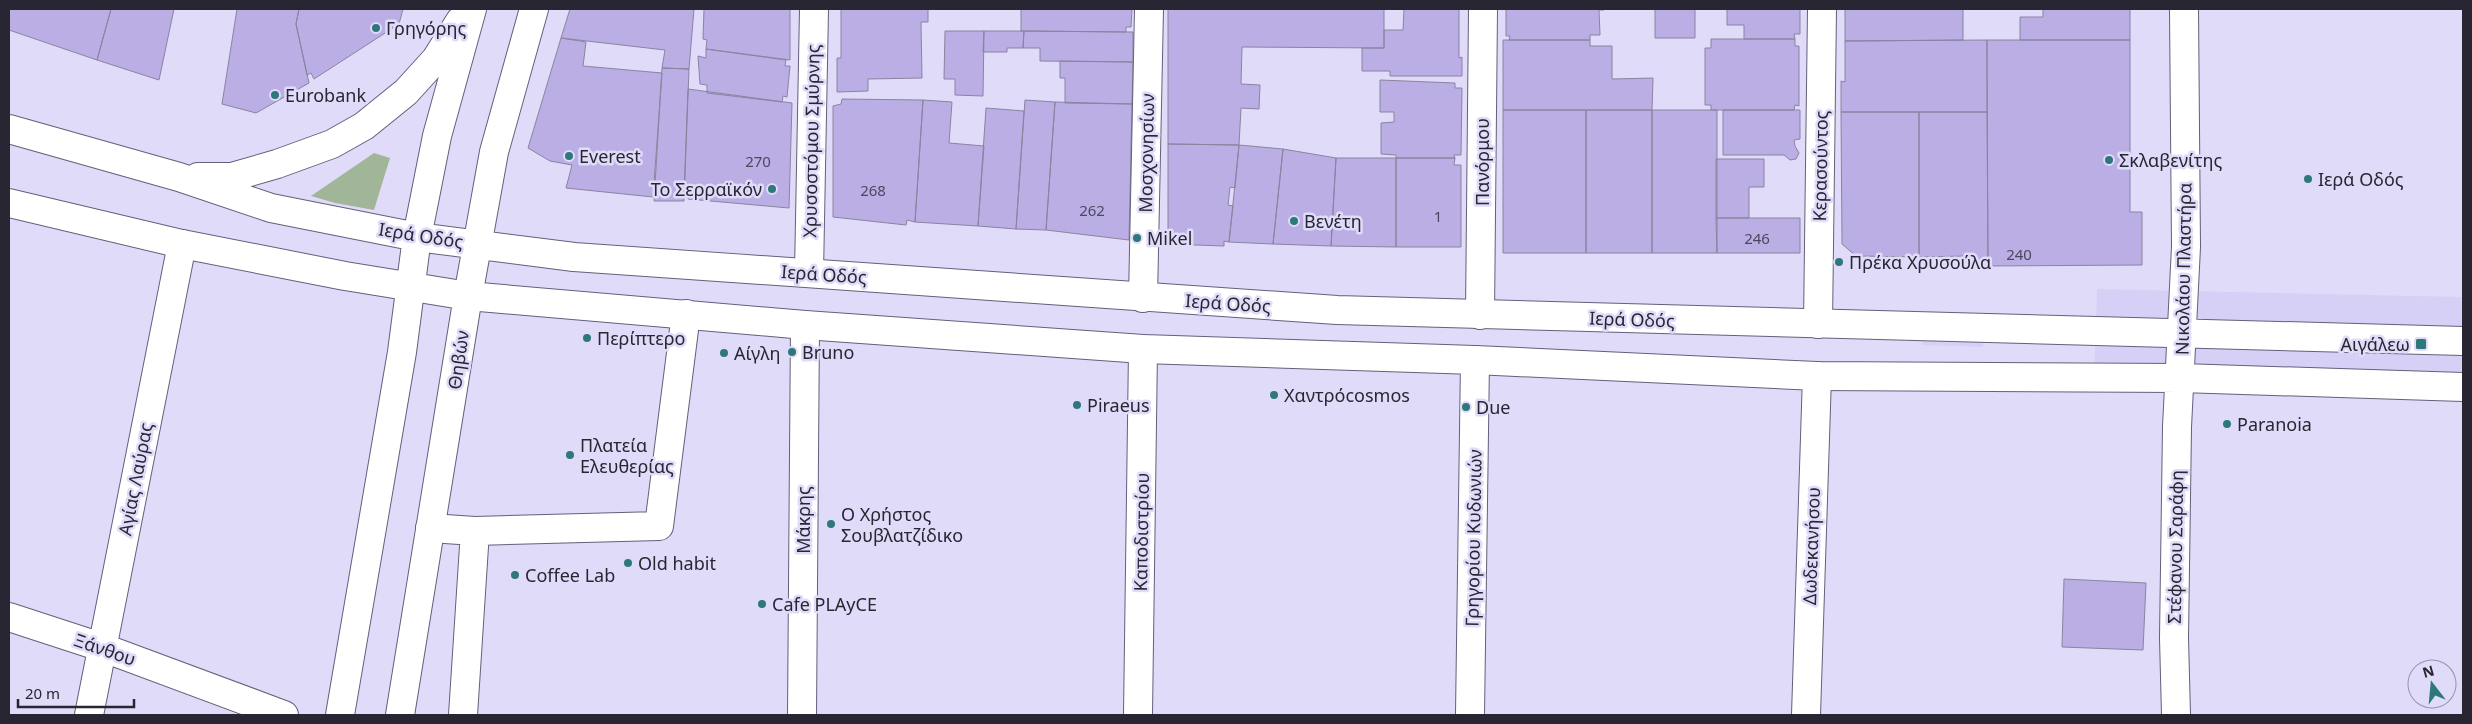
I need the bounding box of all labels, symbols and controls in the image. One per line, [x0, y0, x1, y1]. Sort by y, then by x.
place label: Γρηγόρης [386, 16, 466, 40]
marker: Γρηγόρης [370, 22, 382, 34]
street label: Χρυσοστόμου Σμύρνης [797, 44, 825, 238]
place label: Eurobank [285, 83, 366, 107]
marker: Eurobank [269, 89, 281, 101]
street label: Μοσχονησίων [1133, 93, 1159, 213]
street label: Κερασούντος [1807, 110, 1833, 222]
street label: Πανόρμου [1470, 118, 1494, 206]
place label: Everest [579, 144, 641, 168]
place label: Σκλαβενίτης [2119, 148, 2222, 172]
marker: Everest [563, 150, 575, 162]
house number: 270 [745, 151, 771, 171]
marker: Σκλαβενίτης [2103, 154, 2115, 166]
place label: Ιερά Οδός [2318, 167, 2404, 191]
marker: Ιερά Οδός [2302, 173, 2314, 185]
place label: Το Σερραϊκόν [651, 177, 762, 201]
house number: 268 [860, 180, 886, 200]
marker: Το Σερραϊκόν [766, 183, 778, 195]
street label: Νικολάου Πλαστήρα [2169, 183, 2197, 355]
house number: 262 [1079, 200, 1105, 220]
house number: 1 [1434, 206, 1442, 226]
place label: Βενέτη [1304, 209, 1362, 233]
marker: Βενέτη [1288, 215, 1300, 227]
street label: Ιερά Οδός [377, 216, 465, 254]
place label: Mikel [1147, 226, 1192, 250]
house number: 246 [1744, 228, 1770, 248]
marker: Mikel [1131, 232, 1143, 244]
house number: 240 [2006, 244, 2032, 264]
place label: Πρέκα Χρυσούλα [1849, 250, 1991, 274]
marker: Πρέκα Χρυσούλα [1833, 256, 1845, 268]
street label: Ιερά Οδός [780, 259, 868, 289]
street label: Ιερά Οδός [1184, 288, 1272, 318]
street label: Ιερά Οδός [1589, 306, 1675, 332]
place label: Περίπτερο [597, 326, 685, 350]
street label: Θηβών [442, 329, 474, 391]
marker: Περίπτερο [581, 332, 593, 344]
place label: Αιγάλεω [2341, 332, 2410, 356]
marker: Αιγάλεω [2414, 337, 2428, 351]
place label: Bruno [802, 340, 854, 364]
place label: Αίγλη [734, 341, 781, 365]
marker: Bruno [786, 346, 798, 358]
marker: Αίγλη [718, 347, 730, 359]
place label: Χαντρόcosmos [1284, 383, 1410, 407]
marker: Χαντρόcosmos [1268, 389, 1280, 401]
place label: Piraeus [1087, 393, 1150, 417]
place label: Due [1476, 395, 1510, 419]
marker: Piraeus [1071, 399, 1083, 411]
marker: Due [1460, 401, 1472, 413]
place label: Paranoia [2237, 412, 2312, 436]
marker: Paranoia [2221, 418, 2233, 430]
street label: Αγίας Λαύρας [112, 420, 158, 537]
place label: Πλατεία Ελευθερίας [580, 433, 674, 478]
marker: Πλατεία Ελευθερίας [564, 449, 576, 461]
street label: Γρηγορίου Κυδωνιών [1459, 449, 1487, 627]
street label: Στέφανου Σαράφη [2162, 470, 2188, 624]
street label: Καποδιστρίου [1128, 472, 1154, 592]
street label: Μάκρης [791, 486, 815, 554]
street label: Δωδεκανήσου [1797, 486, 1825, 606]
place label: Ο Χρήστος Σουβλατζίδικο [841, 502, 963, 547]
marker: Ο Χρήστος Σουβλατζίδικο [825, 518, 837, 530]
place label: Old habit [638, 551, 716, 575]
marker: Old habit [622, 557, 634, 569]
place label: Coffee Lab [525, 563, 615, 587]
marker: Coffee Lab [509, 569, 521, 581]
place label: Cafe PLAyCE [772, 592, 877, 616]
marker: Cafe PLAyCE [756, 598, 768, 610]
street label: Ξάνθου [71, 627, 139, 671]
north arrow [2407, 659, 2457, 709]
text: N [2420, 660, 2436, 682]
scale bar [18, 676, 134, 708]
text: 20 m [25, 683, 60, 703]

